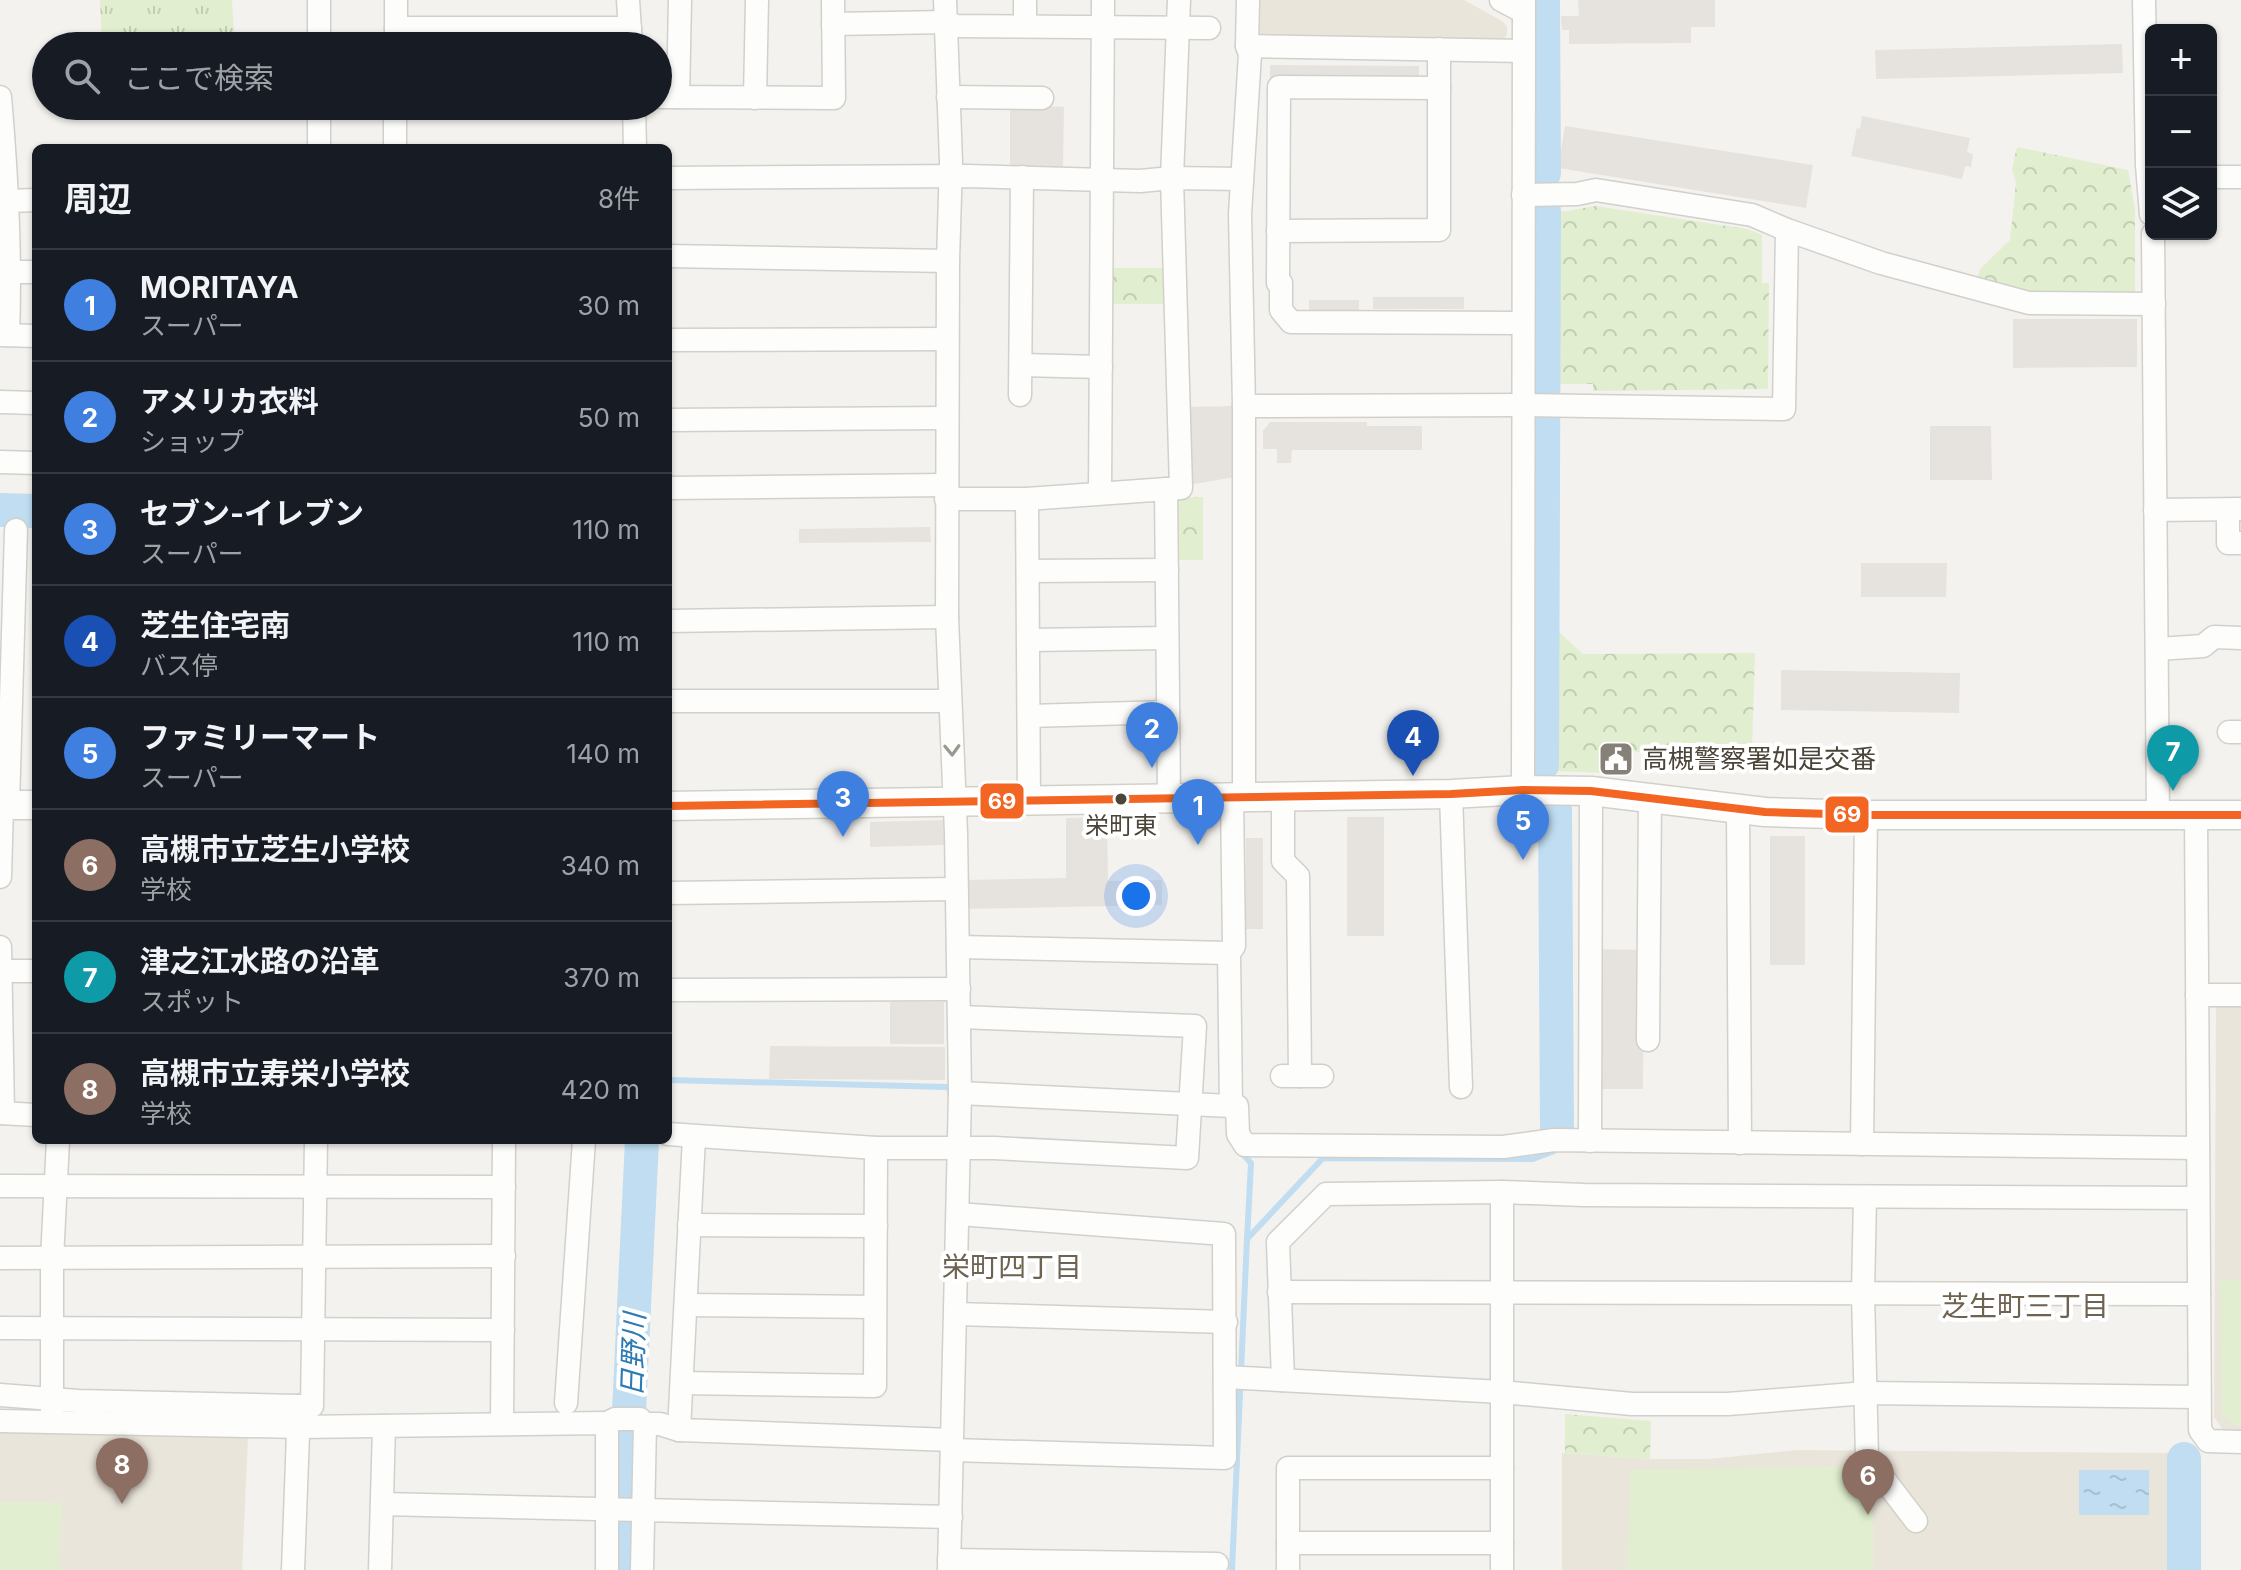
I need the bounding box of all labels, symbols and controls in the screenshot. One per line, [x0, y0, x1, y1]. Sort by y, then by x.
map controls [2145, 24, 2217, 240]
button: + [2145, 24, 2217, 96]
search box [32, 32, 672, 120]
icon: search [60, 54, 104, 98]
text: ここで検索 [124, 60, 274, 96]
button: − [2145, 96, 2217, 168]
button: layers [2145, 168, 2217, 240]
text: 周辺 [64, 178, 132, 219]
text: 8件 [598, 183, 640, 214]
text: MORITAYA [140, 269, 299, 305]
text: 1 [84, 290, 96, 321]
text: 30 m [577, 290, 640, 321]
text: スーパー [140, 310, 244, 341]
text: アメリカ衣料 [140, 383, 319, 419]
text: 2 [82, 402, 98, 433]
text: 50 m [578, 402, 640, 433]
text: ショップ [140, 426, 244, 457]
text: セブン-イレブン [140, 495, 364, 531]
text: 3 [82, 514, 98, 545]
text: 110 m [572, 514, 640, 545]
text: スーパー [140, 538, 244, 569]
text: 芝生住宅南 [140, 607, 290, 643]
text: 4 [81, 626, 99, 657]
text: 110 m [572, 626, 640, 657]
text: バス停 [140, 650, 218, 681]
pin: 2 [1126, 702, 1178, 768]
pin: 4 [1387, 710, 1439, 776]
text: ファミリーマート [140, 719, 380, 755]
pin: 7 [2147, 725, 2199, 791]
text: 5 [82, 738, 98, 769]
text: 140 m [566, 738, 640, 769]
public building icon: 高槻警察署如是交番 [1597, 740, 1635, 778]
place label: 高槻警察署如是交番 [1642, 743, 1876, 774]
one-way arrow [943, 745, 960, 757]
text: スーパー [140, 762, 244, 793]
pin: 3 [817, 771, 869, 837]
pin: 1 [1172, 779, 1224, 845]
line badge: 69 [979, 782, 1025, 820]
text: 69 [988, 788, 1016, 814]
marker: 栄町東 [1113, 791, 1129, 807]
pin: 5 [1497, 794, 1549, 860]
line badge: 69 [1824, 795, 1870, 834]
text: 69 [1833, 801, 1861, 827]
place label: 栄町東 [1085, 811, 1157, 840]
text: 高槻市立芝生小学校 [140, 831, 410, 867]
text: 6 [82, 850, 98, 881]
text: 340 m [561, 850, 640, 881]
text: 学校 [140, 874, 192, 905]
your location [1116, 876, 1156, 916]
text: 津之江水路の沿革 [140, 943, 380, 979]
text: 7 [82, 962, 98, 993]
text: 370 m [563, 962, 640, 993]
text: スポット [140, 986, 244, 1017]
text: 高槻市立寿栄小学校 [140, 1055, 410, 1091]
text: 8 [82, 1074, 98, 1105]
text: 420 m [561, 1074, 640, 1105]
text: 学校 [140, 1098, 192, 1129]
district label: 栄町四丁目 [942, 1250, 1082, 1284]
district label: 芝生町三丁目 [1941, 1289, 2109, 1323]
water label: 日野川 [615, 1309, 652, 1398]
pin: 8 [96, 1438, 148, 1504]
pin: 6 [1842, 1449, 1894, 1515]

